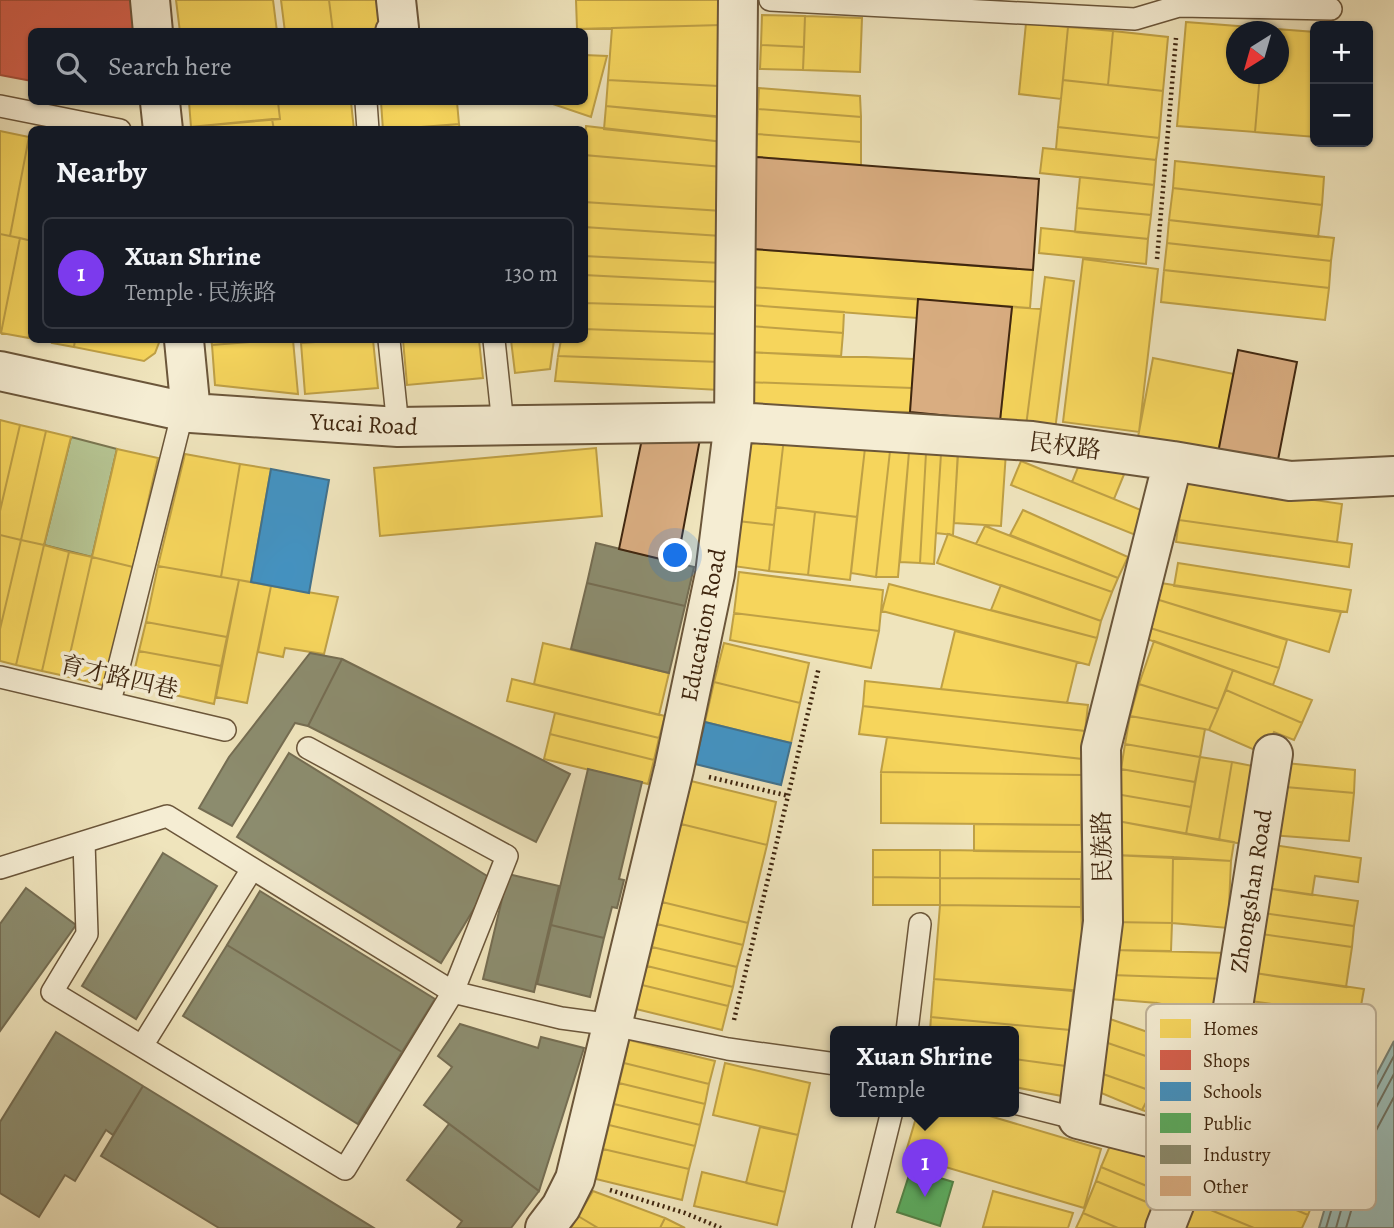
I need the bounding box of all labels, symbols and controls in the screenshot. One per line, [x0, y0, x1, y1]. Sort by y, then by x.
north arrow [1226, 21, 1289, 84]
map controls [1310, 21, 1373, 147]
button: + [1310, 21, 1373, 84]
search box [28, 28, 588, 105]
icon: search [52, 48, 90, 86]
text: Search here [108, 49, 232, 84]
button: − [1310, 84, 1373, 147]
text: Nearby [56, 152, 147, 192]
text: Xuan Shrine [125, 239, 261, 274]
text: 1 [77, 258, 85, 289]
text: 130 m [505, 258, 558, 289]
text: Temple · 民族路 [125, 277, 276, 308]
street label: Yucai Road [308, 405, 419, 443]
street label: 民权路 [1027, 426, 1103, 466]
your location [658, 538, 692, 572]
street label: Education Road [672, 546, 734, 704]
street label: 育才路四巷 [57, 648, 181, 706]
street label: Zhongshan Road [1222, 807, 1280, 975]
street label: 民族路 [1085, 811, 1119, 883]
legend [1146, 1004, 1376, 1210]
text: Homes [1203, 1016, 1258, 1042]
popup [830, 1026, 1019, 1117]
text: Xuan Shrine [857, 1039, 992, 1074]
text: Shops [1203, 1048, 1250, 1074]
text: Temple [857, 1074, 925, 1105]
text: Schools [1203, 1079, 1262, 1105]
text: Public [1203, 1111, 1251, 1137]
pin: 1 [902, 1139, 948, 1197]
text: Industry [1203, 1142, 1271, 1168]
text: Other [1203, 1174, 1248, 1200]

